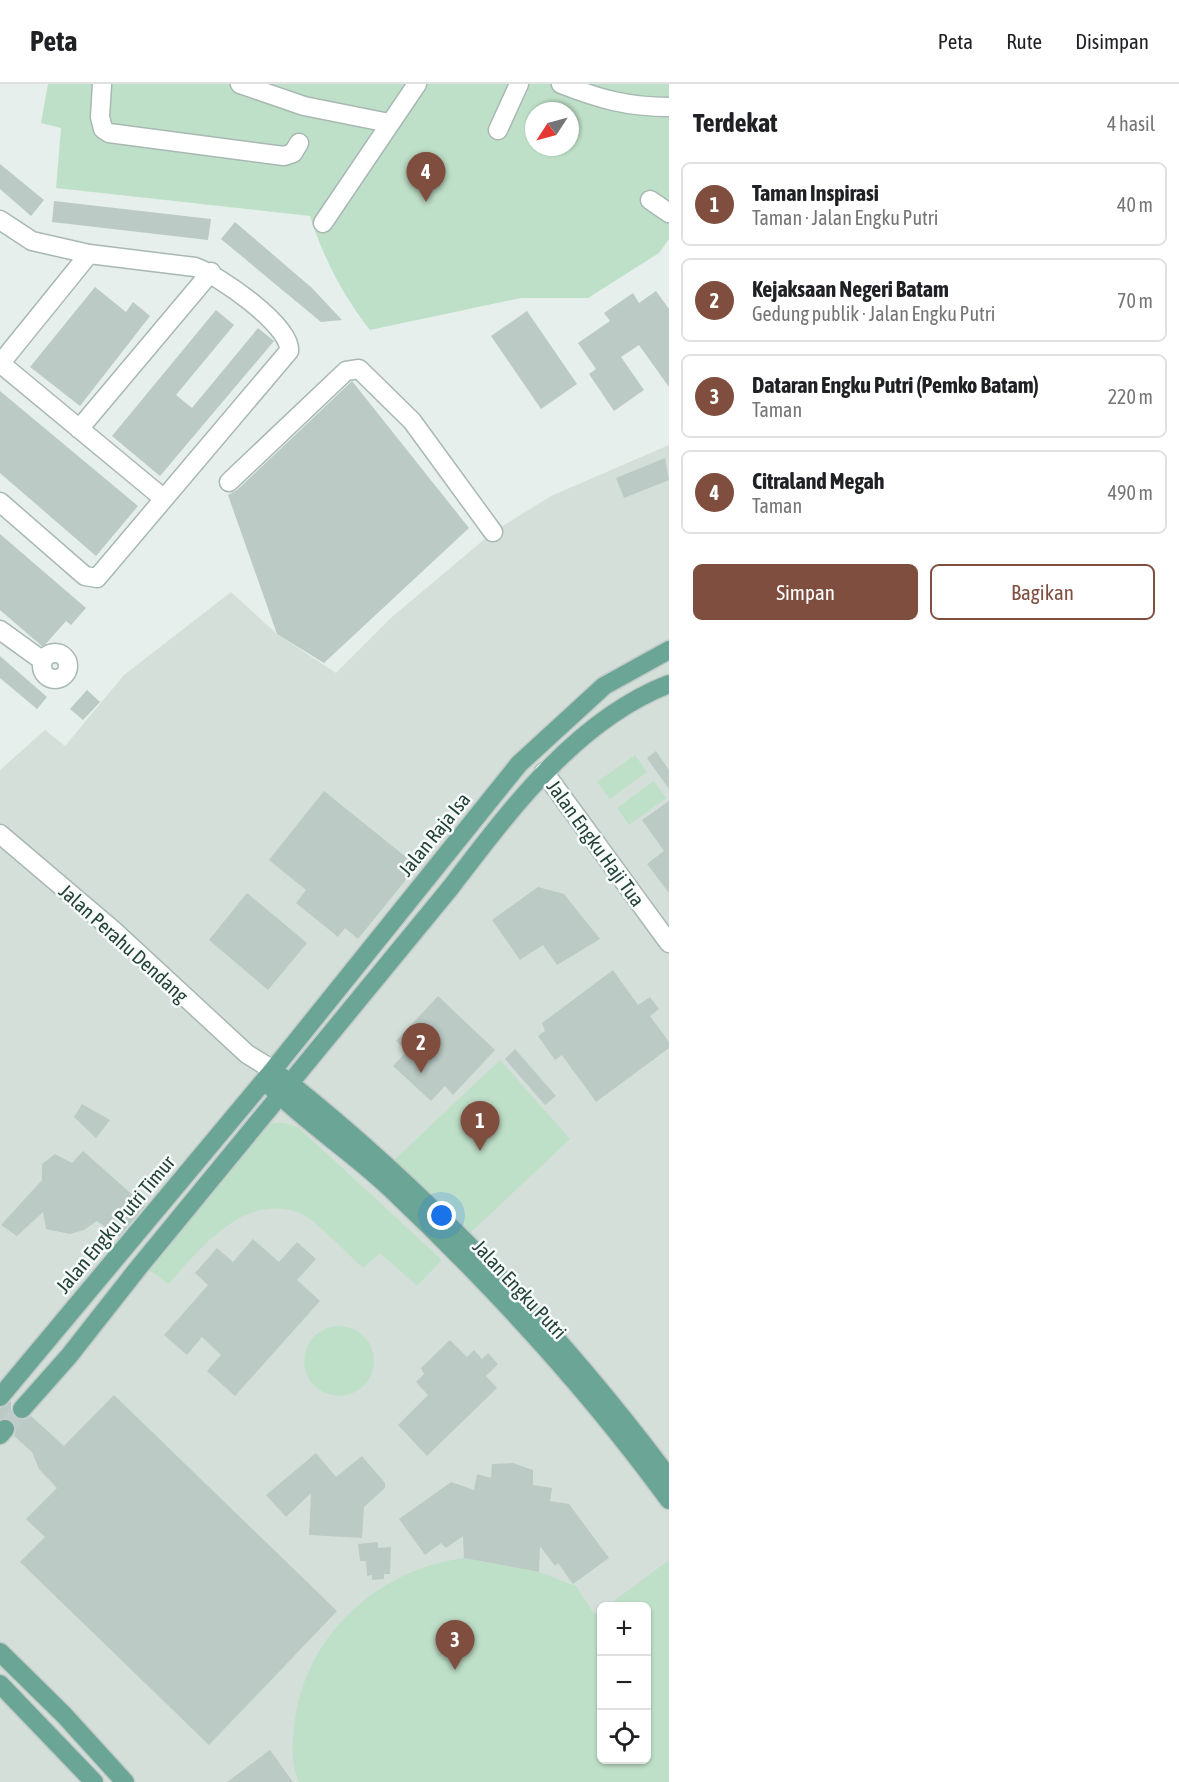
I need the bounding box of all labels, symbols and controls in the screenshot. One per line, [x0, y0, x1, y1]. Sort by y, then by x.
text: Peta [30, 25, 77, 57]
text: Peta [938, 29, 973, 53]
text: Rute [1006, 29, 1042, 53]
text: Disimpan [1075, 29, 1149, 53]
north arrow [525, 102, 579, 156]
text: Terdekat [693, 108, 777, 138]
text: 4 hasil [1107, 112, 1155, 135]
pin: 4 [406, 152, 446, 202]
text: Taman Inspirasi [752, 180, 879, 206]
text: 1 [710, 193, 719, 216]
text: 40 m [1117, 193, 1153, 216]
text: Taman · Jalan Engku Putri [752, 206, 938, 229]
text: Kejaksaan Negeri Batam [752, 276, 949, 302]
text: 2 [710, 289, 719, 312]
text: 70 m [1117, 289, 1153, 312]
text: Gedung publik · Jalan Engku Putri [752, 302, 995, 325]
text: Dataran Engku Putri (Pemko Batam) [752, 372, 1039, 398]
text: 3 [710, 385, 719, 408]
text: 220 m [1108, 385, 1153, 408]
text: Taman [752, 398, 802, 421]
text: Citraland Megah [752, 468, 884, 494]
text: 4 [710, 481, 719, 504]
text: 490 m [1108, 481, 1153, 504]
text: Taman [752, 494, 802, 517]
button: Simpan [693, 564, 918, 620]
button: Bagikan [930, 564, 1155, 620]
street label: Jalan Engku Haji Tua [543, 775, 649, 911]
street label: Jalan Raja Isa [394, 788, 474, 880]
street label: Jalan Perahu Dendang [55, 879, 193, 1007]
pin: 2 [402, 1024, 440, 1073]
pin: 1 [460, 1102, 500, 1151]
street label: Jalan Engku Putri Timur [51, 1150, 180, 1297]
your location [427, 1201, 456, 1230]
street label: Jalan Engku Putri [468, 1235, 572, 1343]
map controls [597, 1602, 651, 1764]
button: + [597, 1602, 651, 1656]
pin: 3 [436, 1620, 474, 1670]
button: − [597, 1656, 651, 1710]
button: locate [597, 1710, 651, 1764]

